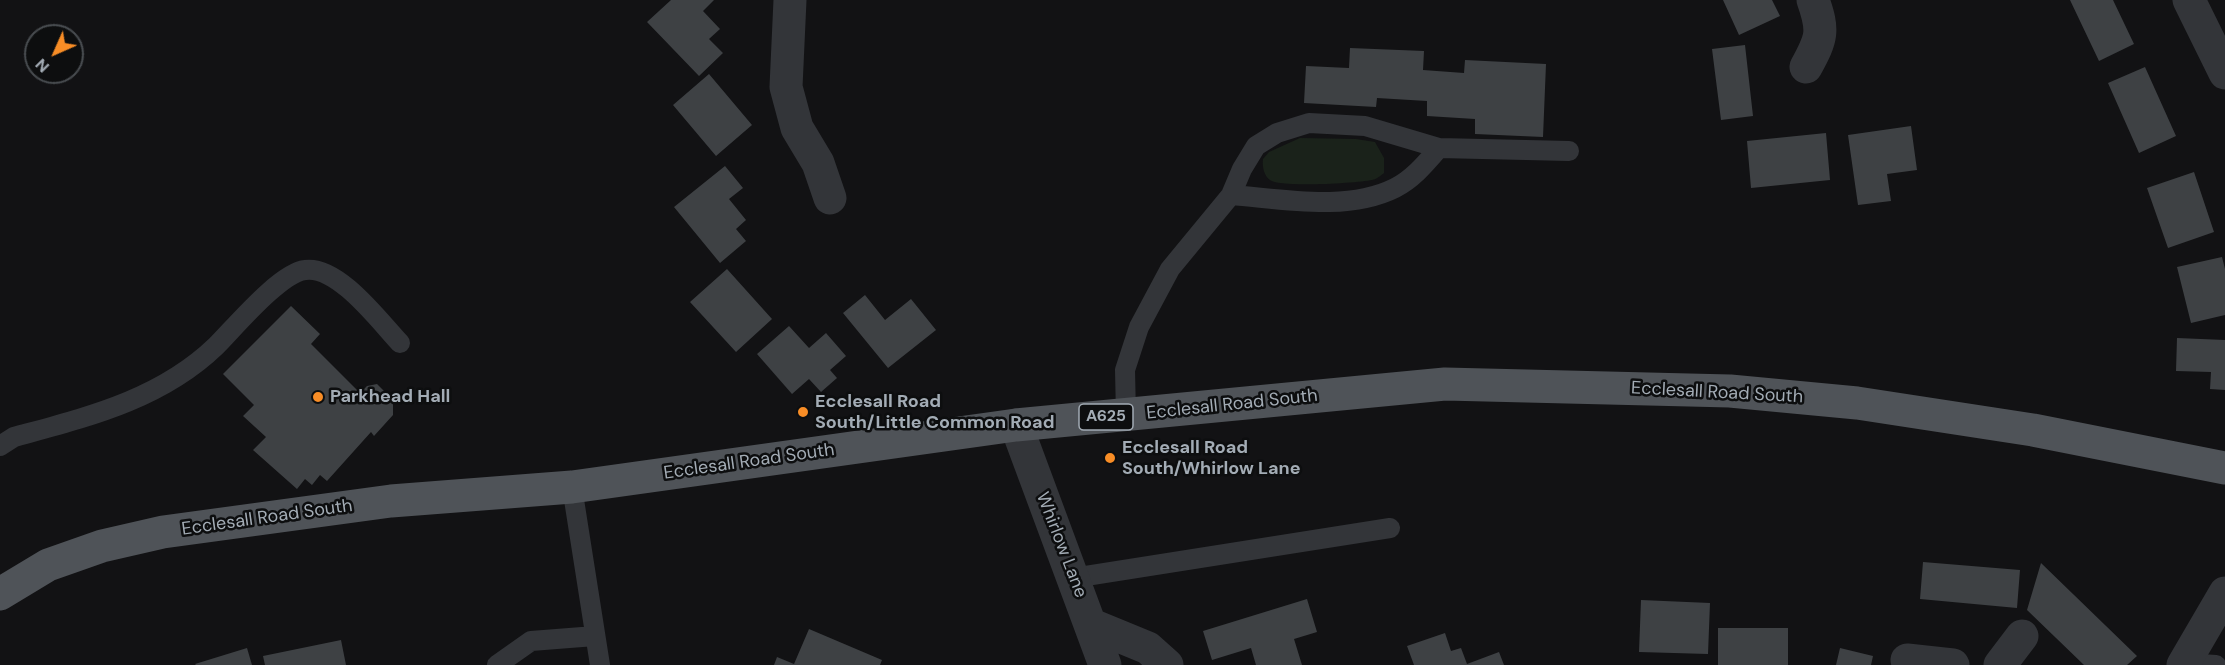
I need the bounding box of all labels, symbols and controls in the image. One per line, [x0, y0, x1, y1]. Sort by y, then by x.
north arrow [24, 24, 84, 84]
text: N [31, 54, 54, 77]
street label: Ecclesall Road South [1630, 378, 1804, 408]
street label: Ecclesall Road South [1145, 385, 1319, 425]
place label: Parkhead Hall [330, 386, 450, 408]
marker: Parkhead Hall [311, 390, 325, 404]
place label: Ecclesall Road South/Little Common Road [815, 391, 1054, 434]
road number: A625 [1079, 404, 1133, 430]
marker: Ecclesall Road South/Little Common Road [796, 405, 810, 419]
place label: Ecclesall Road South/Whirlow Lane [1122, 437, 1301, 480]
street label: Ecclesall Road South [662, 439, 836, 485]
marker: Ecclesall Road South/Whirlow Lane [1103, 451, 1117, 465]
street label: Whirlow Lane [1031, 489, 1091, 601]
street label: Ecclesall Road South [180, 495, 354, 541]

